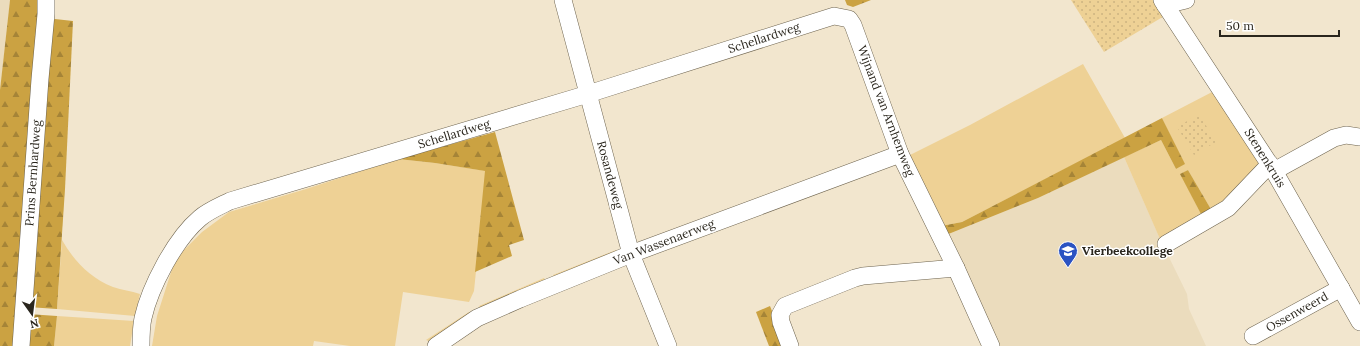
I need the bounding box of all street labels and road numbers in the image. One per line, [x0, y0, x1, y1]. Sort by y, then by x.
street label: Schellardweg [726, 19, 802, 56]
street label: Wijnand van Arnhemweg [855, 43, 918, 179]
street label: Schellardweg [416, 115, 492, 152]
street label: Prins Bernhardweg [21, 119, 44, 227]
street label: Stenenkruis [1241, 125, 1290, 190]
street label: Rosandeweg [594, 139, 627, 211]
street label: Van Wassenaerweg [610, 215, 717, 268]
street label: Ossenweerd [1263, 288, 1331, 335]

